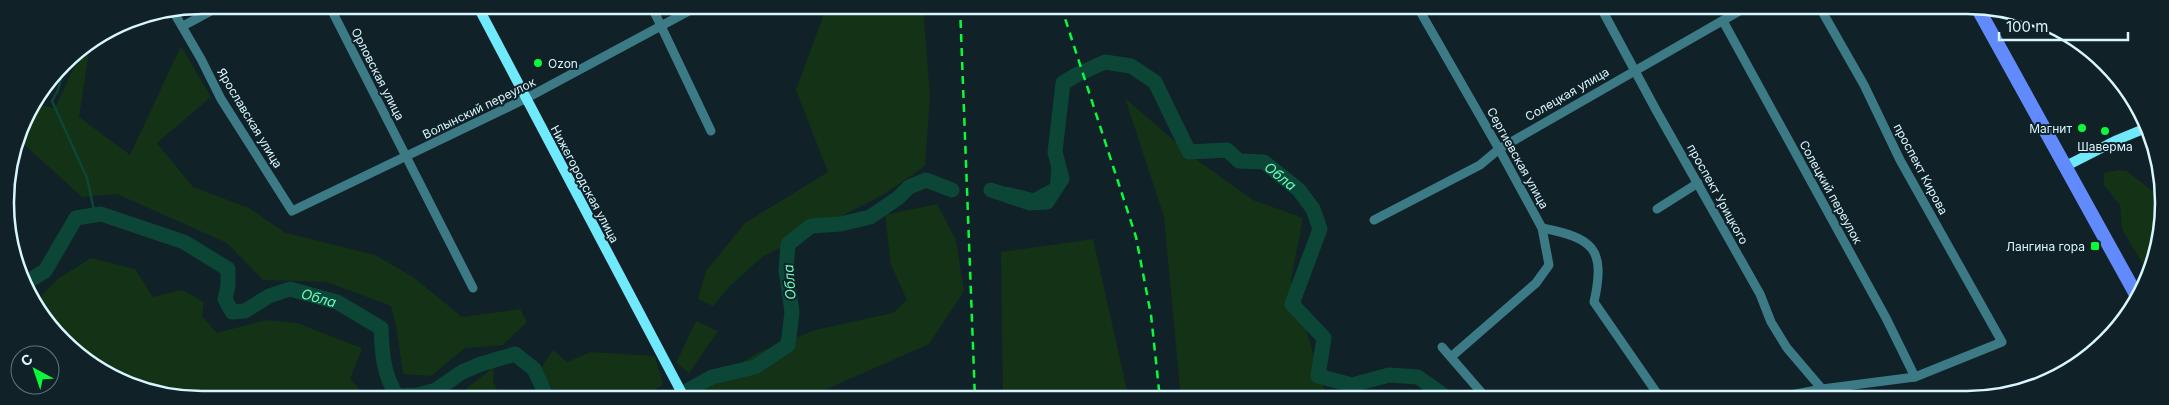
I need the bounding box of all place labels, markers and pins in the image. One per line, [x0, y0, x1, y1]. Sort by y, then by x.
place label: Ozon [548, 56, 578, 71]
marker: Ozon [532, 57, 544, 69]
place label: Магнит [2029, 121, 2072, 136]
marker: Магнит [2076, 122, 2088, 134]
marker: Шаверма [2099, 125, 2111, 137]
place label: Шаверма [2077, 139, 2133, 154]
place label: Лангина гора [2006, 239, 2085, 254]
marker: Лангина гора [2089, 240, 2101, 252]

